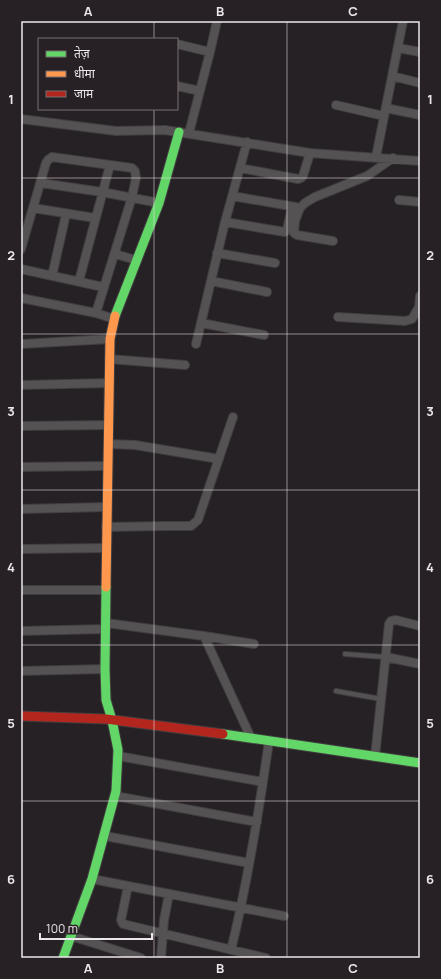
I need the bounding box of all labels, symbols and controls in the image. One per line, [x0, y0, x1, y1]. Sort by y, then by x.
text: A [84, 2, 93, 20]
text: B [216, 2, 224, 20]
text: C [348, 2, 358, 20]
legend [38, 38, 178, 110]
text: तेज़ [74, 45, 91, 62]
text: धीमा [74, 65, 96, 82]
text: जाम [74, 85, 94, 102]
text: 1 [8, 90, 14, 108]
text: 1 [427, 90, 433, 108]
text: 2 [7, 246, 15, 264]
text: 2 [426, 246, 434, 264]
text: 3 [7, 402, 15, 420]
text: 3 [426, 402, 434, 420]
text: 4 [7, 558, 15, 576]
text: 4 [426, 558, 434, 576]
text: 5 [7, 714, 15, 732]
text: 5 [426, 714, 434, 732]
text: 6 [7, 870, 15, 888]
text: 6 [426, 870, 434, 888]
scale bar [40, 915, 152, 941]
text: 100 m [46, 920, 78, 937]
text: A [84, 959, 93, 977]
text: B [216, 959, 224, 977]
text: C [348, 959, 358, 977]

